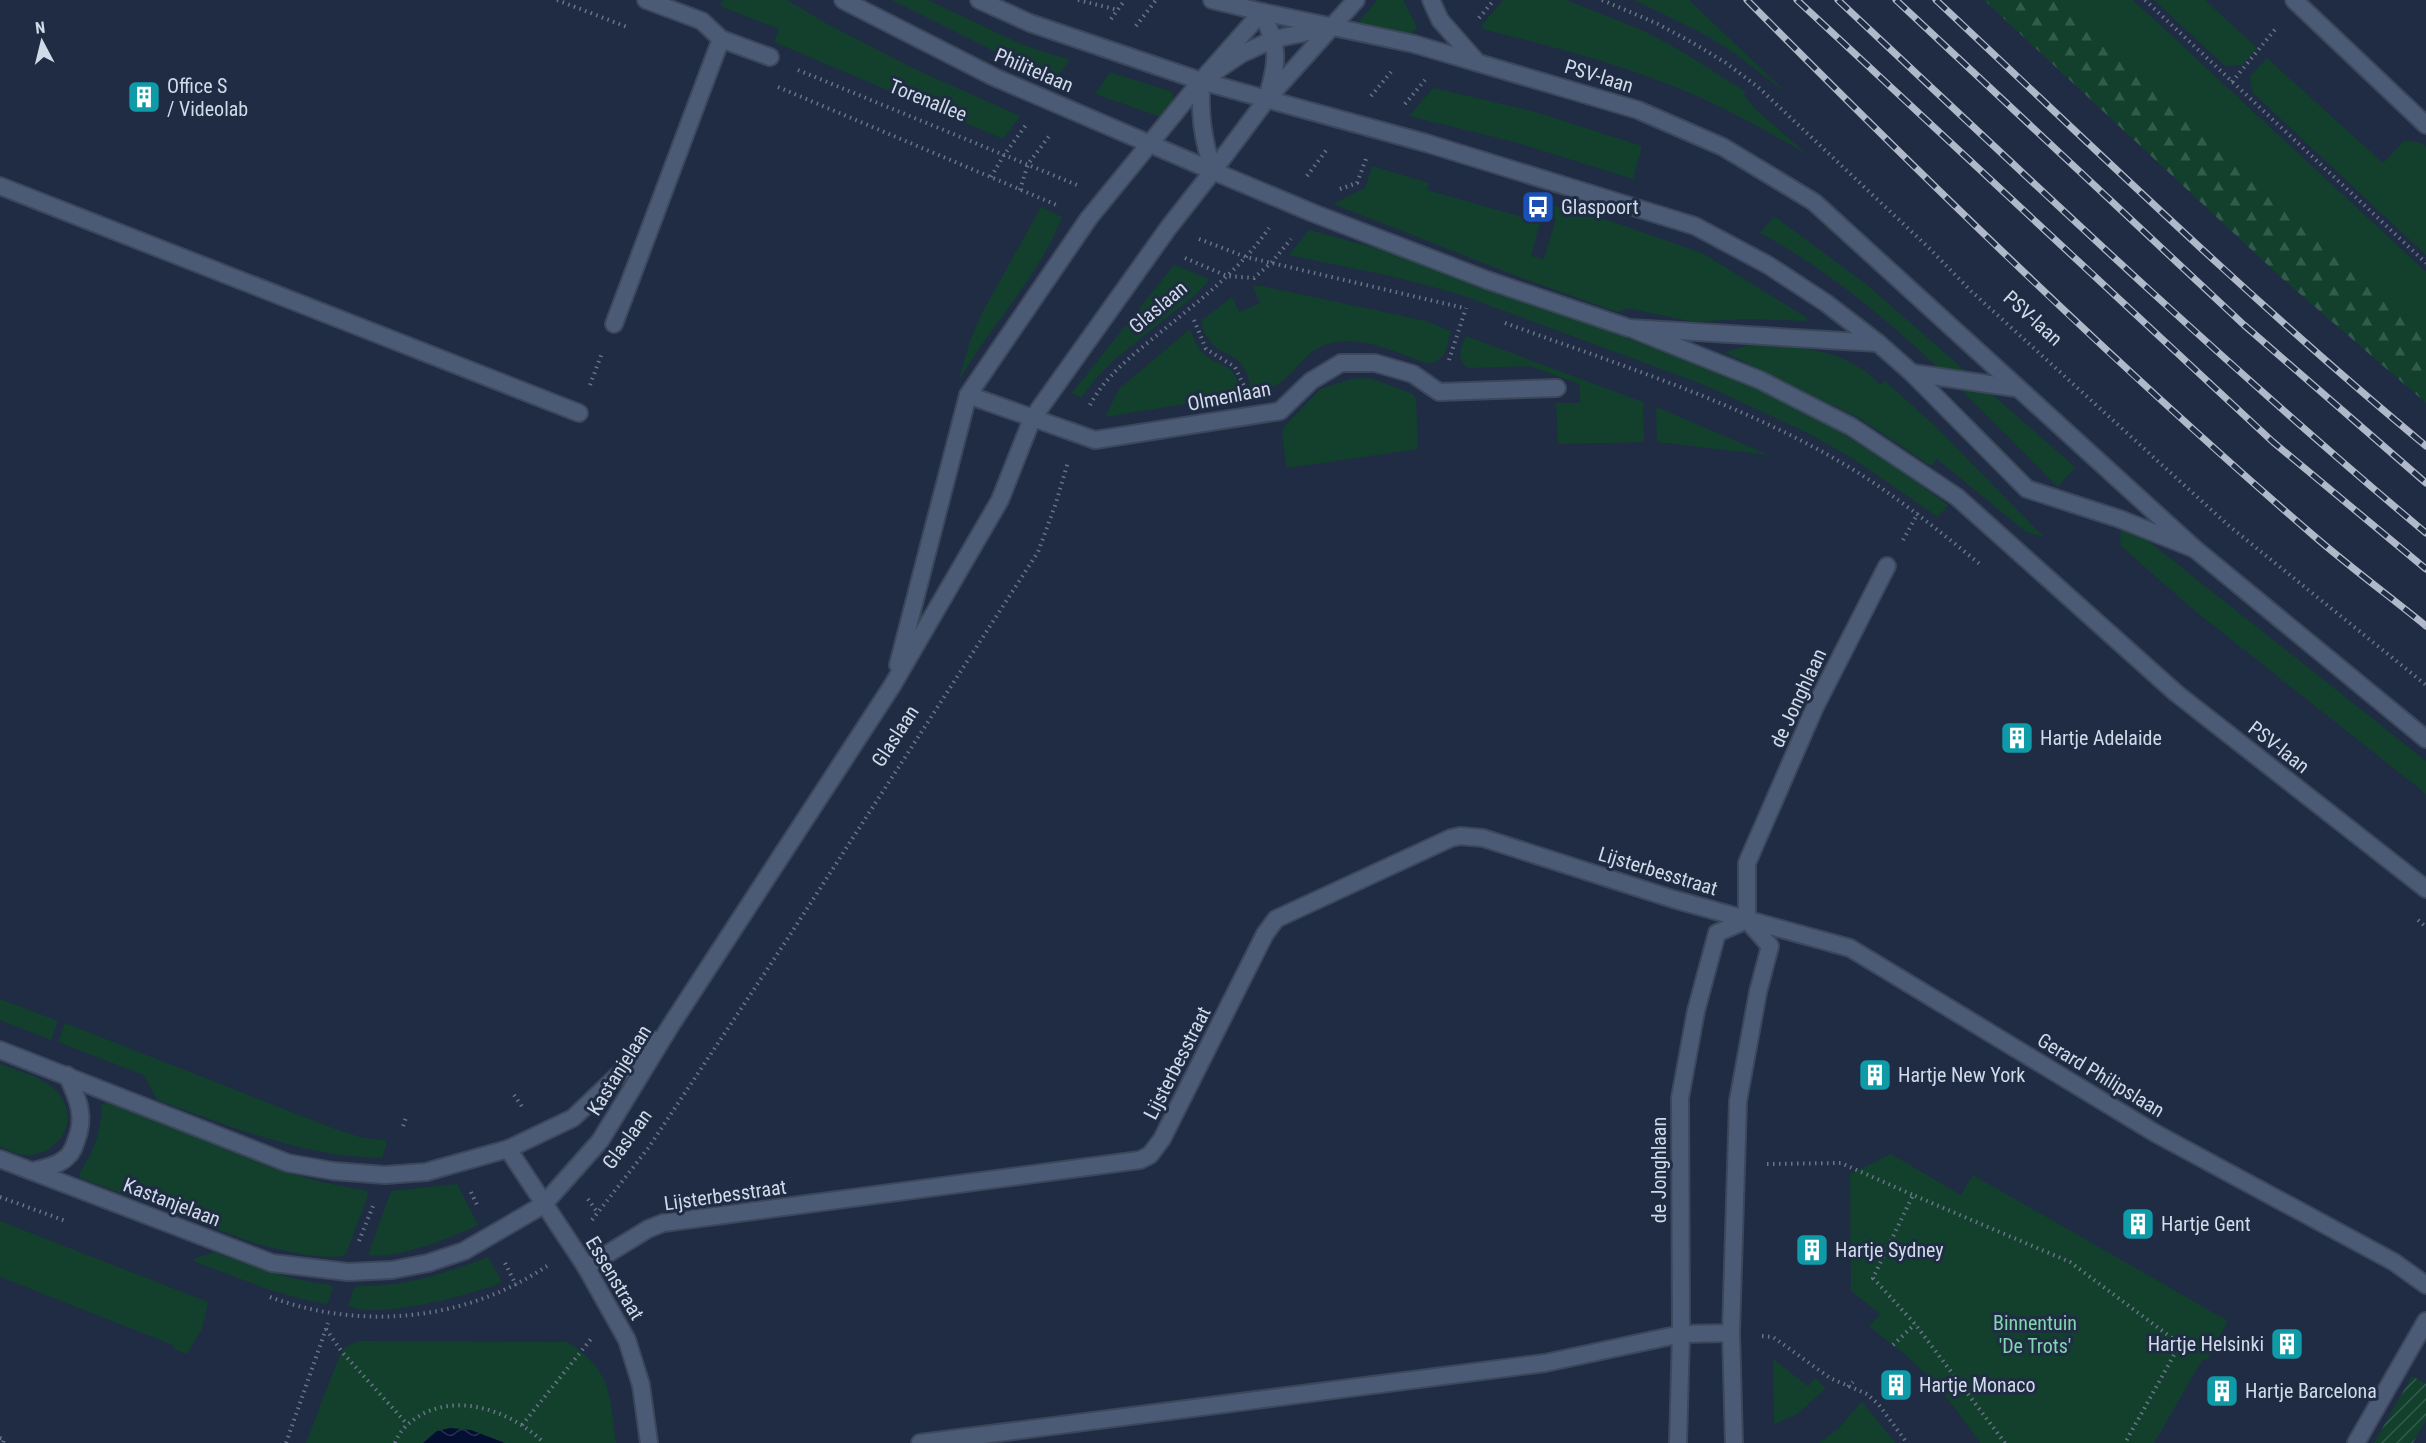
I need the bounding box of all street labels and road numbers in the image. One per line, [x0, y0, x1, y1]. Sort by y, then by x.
street label: Philitelaan [991, 43, 1077, 97]
street label: PSV-laan [1562, 54, 1636, 98]
street label: Torenallee [886, 74, 970, 126]
street label: Glaslaan [1124, 276, 1192, 338]
street label: PSV-laan [1999, 285, 2067, 351]
street label: Olmenlaan [1185, 376, 1273, 416]
street label: de Jonghlaan [1765, 645, 1831, 751]
street label: Glaslaan [866, 701, 924, 771]
street label: PSV-laan [2244, 716, 2314, 778]
street label: Lijsterbesstraat [1596, 842, 1721, 901]
street label: Lijsterbesstraat [1138, 1003, 1216, 1123]
street label: Kastanjelaan [582, 1020, 656, 1120]
street label: Gerard Philipslaan [2033, 1028, 2169, 1122]
street label: Glaslaan [597, 1104, 657, 1174]
street label: de Jonghlaan [1647, 1117, 1671, 1223]
street label: Kastanjelaan [120, 1173, 224, 1231]
street label: Lijsterbesstraat [662, 1175, 788, 1215]
street label: Essenstraat [581, 1232, 649, 1324]

